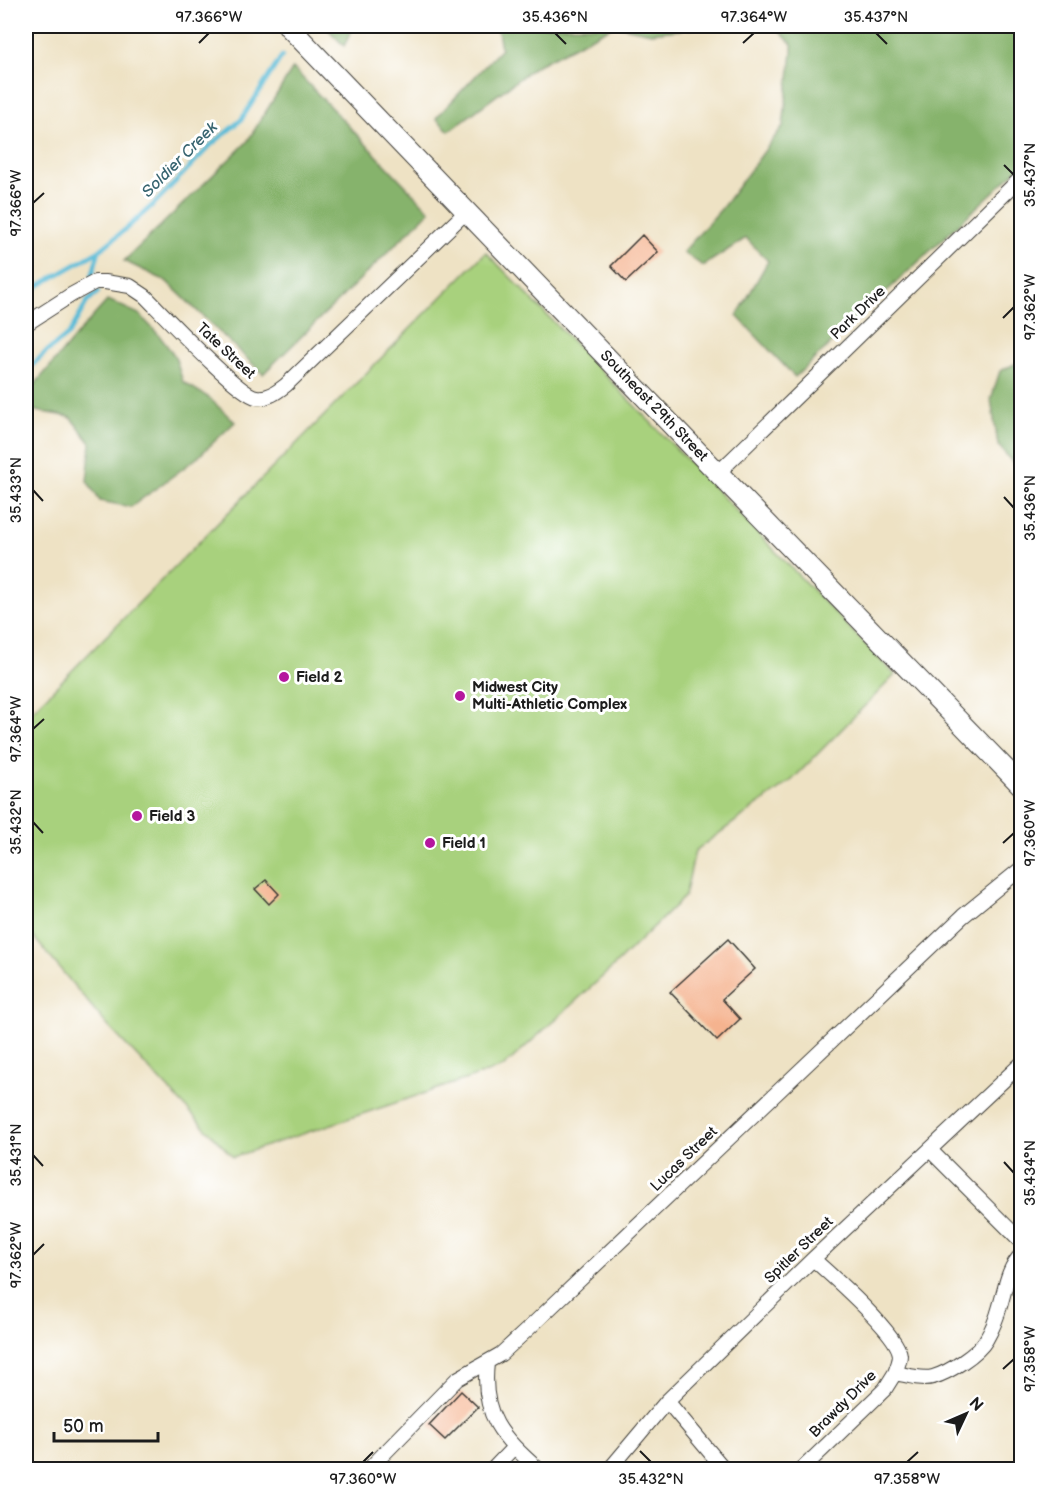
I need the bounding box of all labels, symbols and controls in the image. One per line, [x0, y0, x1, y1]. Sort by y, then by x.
text: 97.366°W [176, 8, 243, 27]
text: 35.436°N [522, 8, 588, 27]
text: 97.364°W [721, 8, 788, 27]
text: 35.437°N [844, 8, 908, 27]
water label: Soldier Creek [138, 117, 223, 202]
text: 35.437°N [1021, 143, 1040, 207]
text: 97.366°W [7, 169, 26, 236]
text: 97.362°W [1021, 274, 1040, 340]
street label: Park Drive [826, 282, 890, 344]
street label: Tate Street [192, 319, 260, 383]
street label: Southeast 29th Street [596, 346, 712, 466]
text: 35.433°N [7, 457, 26, 523]
text: 35.436°N [1021, 475, 1040, 541]
place label: Field 2 [296, 668, 342, 687]
marker: Field 2 [277, 670, 291, 684]
place label: Midwest City Multi-Athletic Complex [472, 678, 627, 714]
marker: Midwest City Multi-Athletic Complex [453, 689, 467, 703]
text: 97.364°W [7, 695, 26, 762]
text: 35.432°N [7, 789, 26, 855]
text: 97.360°W [1021, 799, 1040, 866]
place label: Field 3 [149, 807, 195, 826]
marker: Field 3 [130, 809, 144, 823]
place label: Field 1 [442, 834, 486, 853]
marker: Field 1 [423, 836, 437, 850]
street label: Lucas Street [647, 1122, 722, 1196]
text: 35.431°N [7, 1123, 26, 1187]
text: 35.434°N [1021, 1140, 1040, 1206]
street label: Spitler Street [761, 1212, 838, 1288]
text: 97.362°W [7, 1222, 26, 1288]
text: 97.358°W [1021, 1326, 1040, 1392]
street label: Brawdy Drive [805, 1366, 881, 1442]
north arrow [936, 1384, 996, 1444]
text: N [965, 1394, 987, 1416]
scale bar [54, 1405, 158, 1443]
text: 50 m [63, 1416, 104, 1437]
text: 97.360°W [330, 1470, 397, 1489]
text: 35.432°N [618, 1470, 684, 1489]
text: 97.358°W [874, 1470, 940, 1489]

